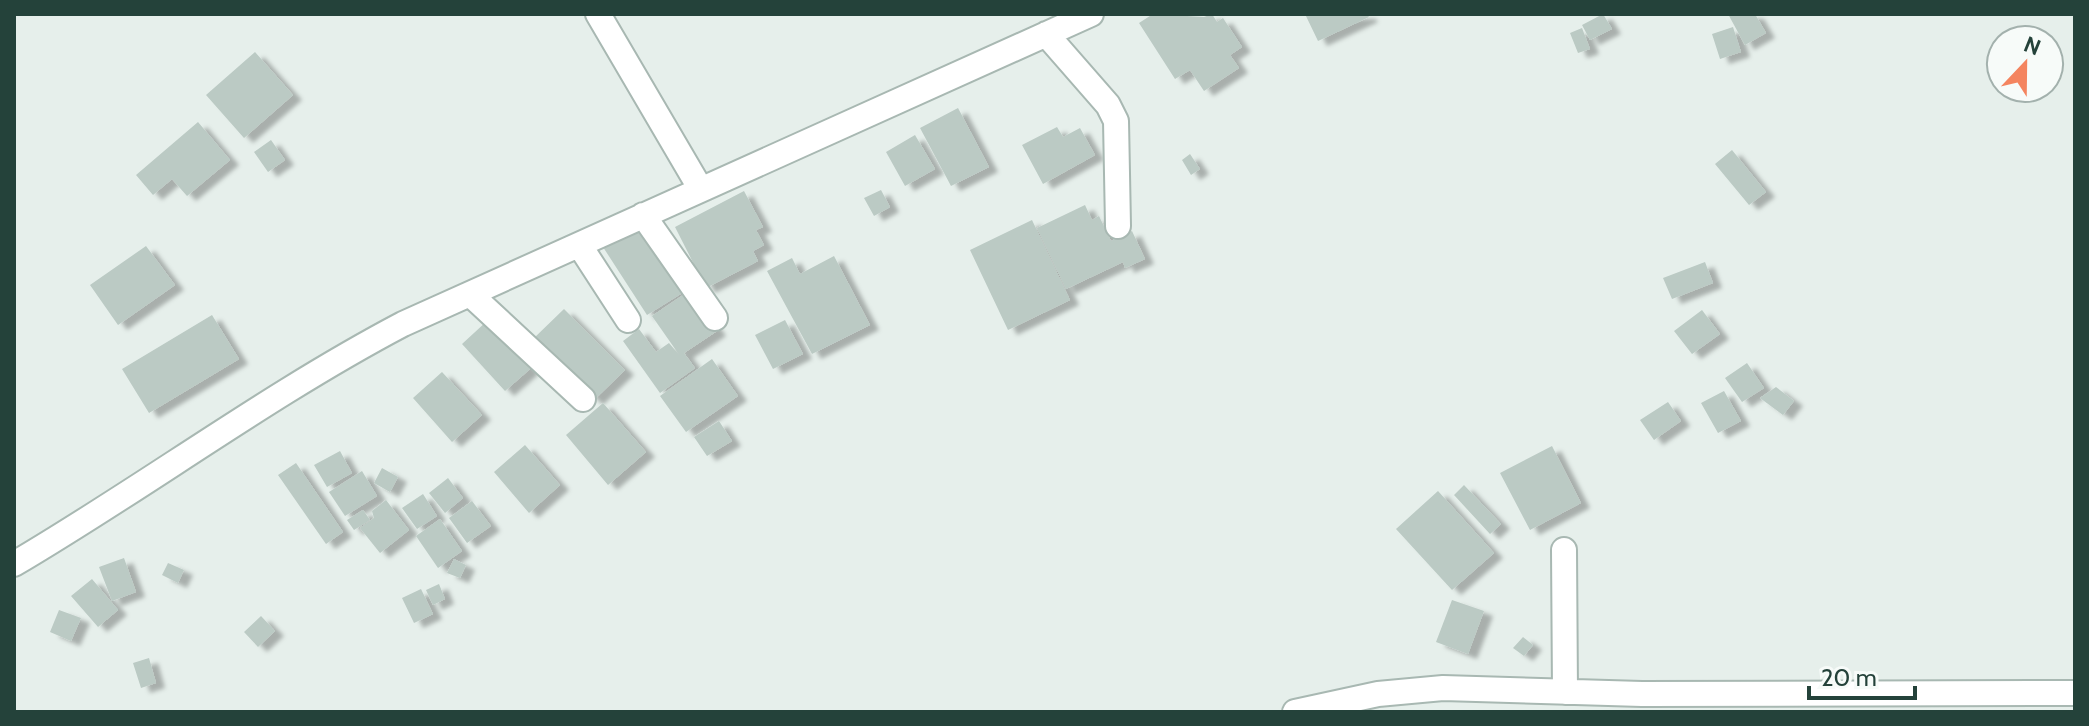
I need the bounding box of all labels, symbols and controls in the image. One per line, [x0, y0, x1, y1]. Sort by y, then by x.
north arrow [1985, 24, 2065, 104]
text: N [2020, 30, 2045, 61]
scale bar [1809, 650, 1915, 700]
text: 20 m [1821, 663, 1877, 692]

